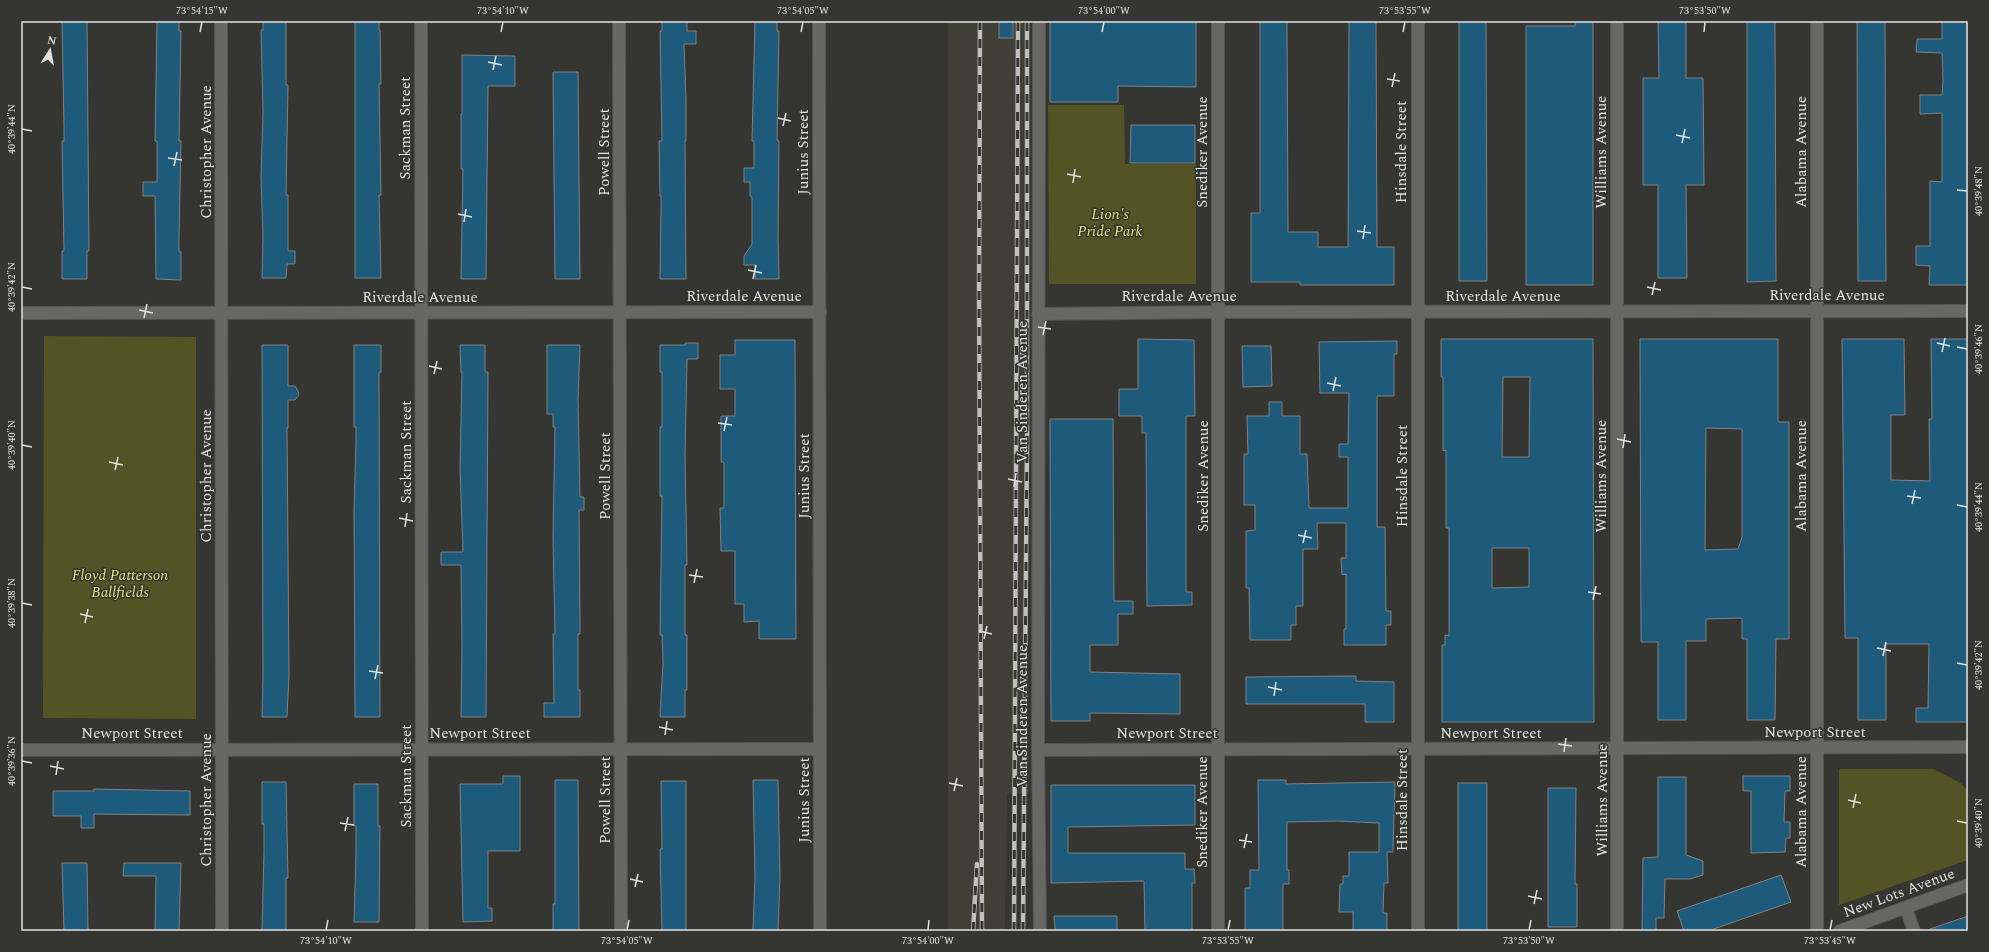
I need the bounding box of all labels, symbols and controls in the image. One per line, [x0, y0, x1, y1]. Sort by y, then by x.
text: 73°54'15"W [176, 3, 228, 19]
text: 73°54'10"W [477, 3, 529, 19]
text: 73°54'05"W [777, 3, 829, 19]
text: 73°54'00"W [1078, 3, 1130, 19]
text: 73°53'55"W [1379, 3, 1431, 19]
text: 73°53'50"W [1679, 3, 1731, 19]
north arrow [30, 30, 70, 70]
text: N [46, 31, 58, 50]
street label: Sackman Street [394, 76, 417, 180]
street label: Christopher Avenue [195, 85, 218, 219]
street label: Snediker Avenue [1191, 96, 1214, 208]
street label: Williams Avenue [1590, 96, 1613, 208]
street label: Alabama Avenue [1790, 96, 1813, 208]
street label: Hinsdale Street [1390, 101, 1413, 203]
text: 40°39'44"N [4, 104, 20, 154]
street label: Powell Street [593, 108, 616, 196]
street label: Junius Street [792, 109, 815, 195]
text: 40°39'48"N [1971, 166, 1987, 216]
park label: Lion's Pride Park [1077, 203, 1143, 243]
text: 40°39'42"N [4, 262, 20, 312]
street label: Riverdale Avenue [1769, 284, 1885, 307]
street label: Riverdale Avenue [686, 285, 802, 308]
street label: Riverdale Avenue [1121, 285, 1237, 308]
street label: Riverdale Avenue [1445, 285, 1561, 308]
street label: Riverdale Avenue [362, 286, 478, 309]
street label: Van Sinderen Avenue [1011, 321, 1034, 463]
text: 40°39'46"N [1971, 324, 1987, 374]
street label: Sackman Street [395, 400, 418, 504]
street label: Christopher Avenue [195, 409, 218, 543]
text: 40°39'40"N [4, 420, 20, 470]
street label: Snediker Avenue [1192, 420, 1215, 532]
street label: Williams Avenue [1590, 420, 1613, 532]
street label: Alabama Avenue [1790, 420, 1813, 532]
street label: Hinsdale Street [1391, 425, 1414, 527]
street label: Powell Street [594, 432, 617, 520]
street label: Junius Street [793, 433, 816, 519]
text: 40°39'44"N [1971, 482, 1987, 532]
park label: Floyd Patterson Ballfields [72, 564, 168, 604]
text: 40°39'38"N [4, 578, 20, 628]
text: 40°39'42"N [1971, 640, 1987, 690]
street label: Van Sinderen Avenue [1011, 645, 1034, 787]
street label: Newport Street [1764, 721, 1866, 744]
street label: Newport Street [81, 722, 183, 745]
street label: Newport Street [429, 722, 531, 745]
street label: Newport Street [1116, 722, 1218, 745]
street label: Newport Street [1440, 722, 1542, 745]
street label: Sackman Street [395, 724, 418, 828]
street label: Christopher Avenue [195, 733, 218, 867]
text: 40°39'36"N [4, 736, 20, 786]
street label: Williams Avenue [1591, 744, 1614, 856]
street label: Hinsdale Street [1391, 749, 1414, 851]
street label: Powell Street [594, 756, 617, 844]
street label: Snediker Avenue [1191, 756, 1214, 868]
street label: Alabama Avenue [1790, 756, 1813, 868]
street label: Junius Street [793, 757, 816, 843]
text: 40°39'40"N [1971, 798, 1987, 848]
street label: New Lots Avenue [1840, 862, 1958, 924]
text: 73°54'10"W [300, 933, 352, 949]
text: 73°54'05"W [601, 933, 653, 949]
text: 73°54'00"W [902, 933, 954, 949]
text: 73°53'55"W [1202, 933, 1254, 949]
text: 73°53'50"W [1503, 933, 1555, 949]
text: 73°53'45"W [1804, 933, 1856, 949]

